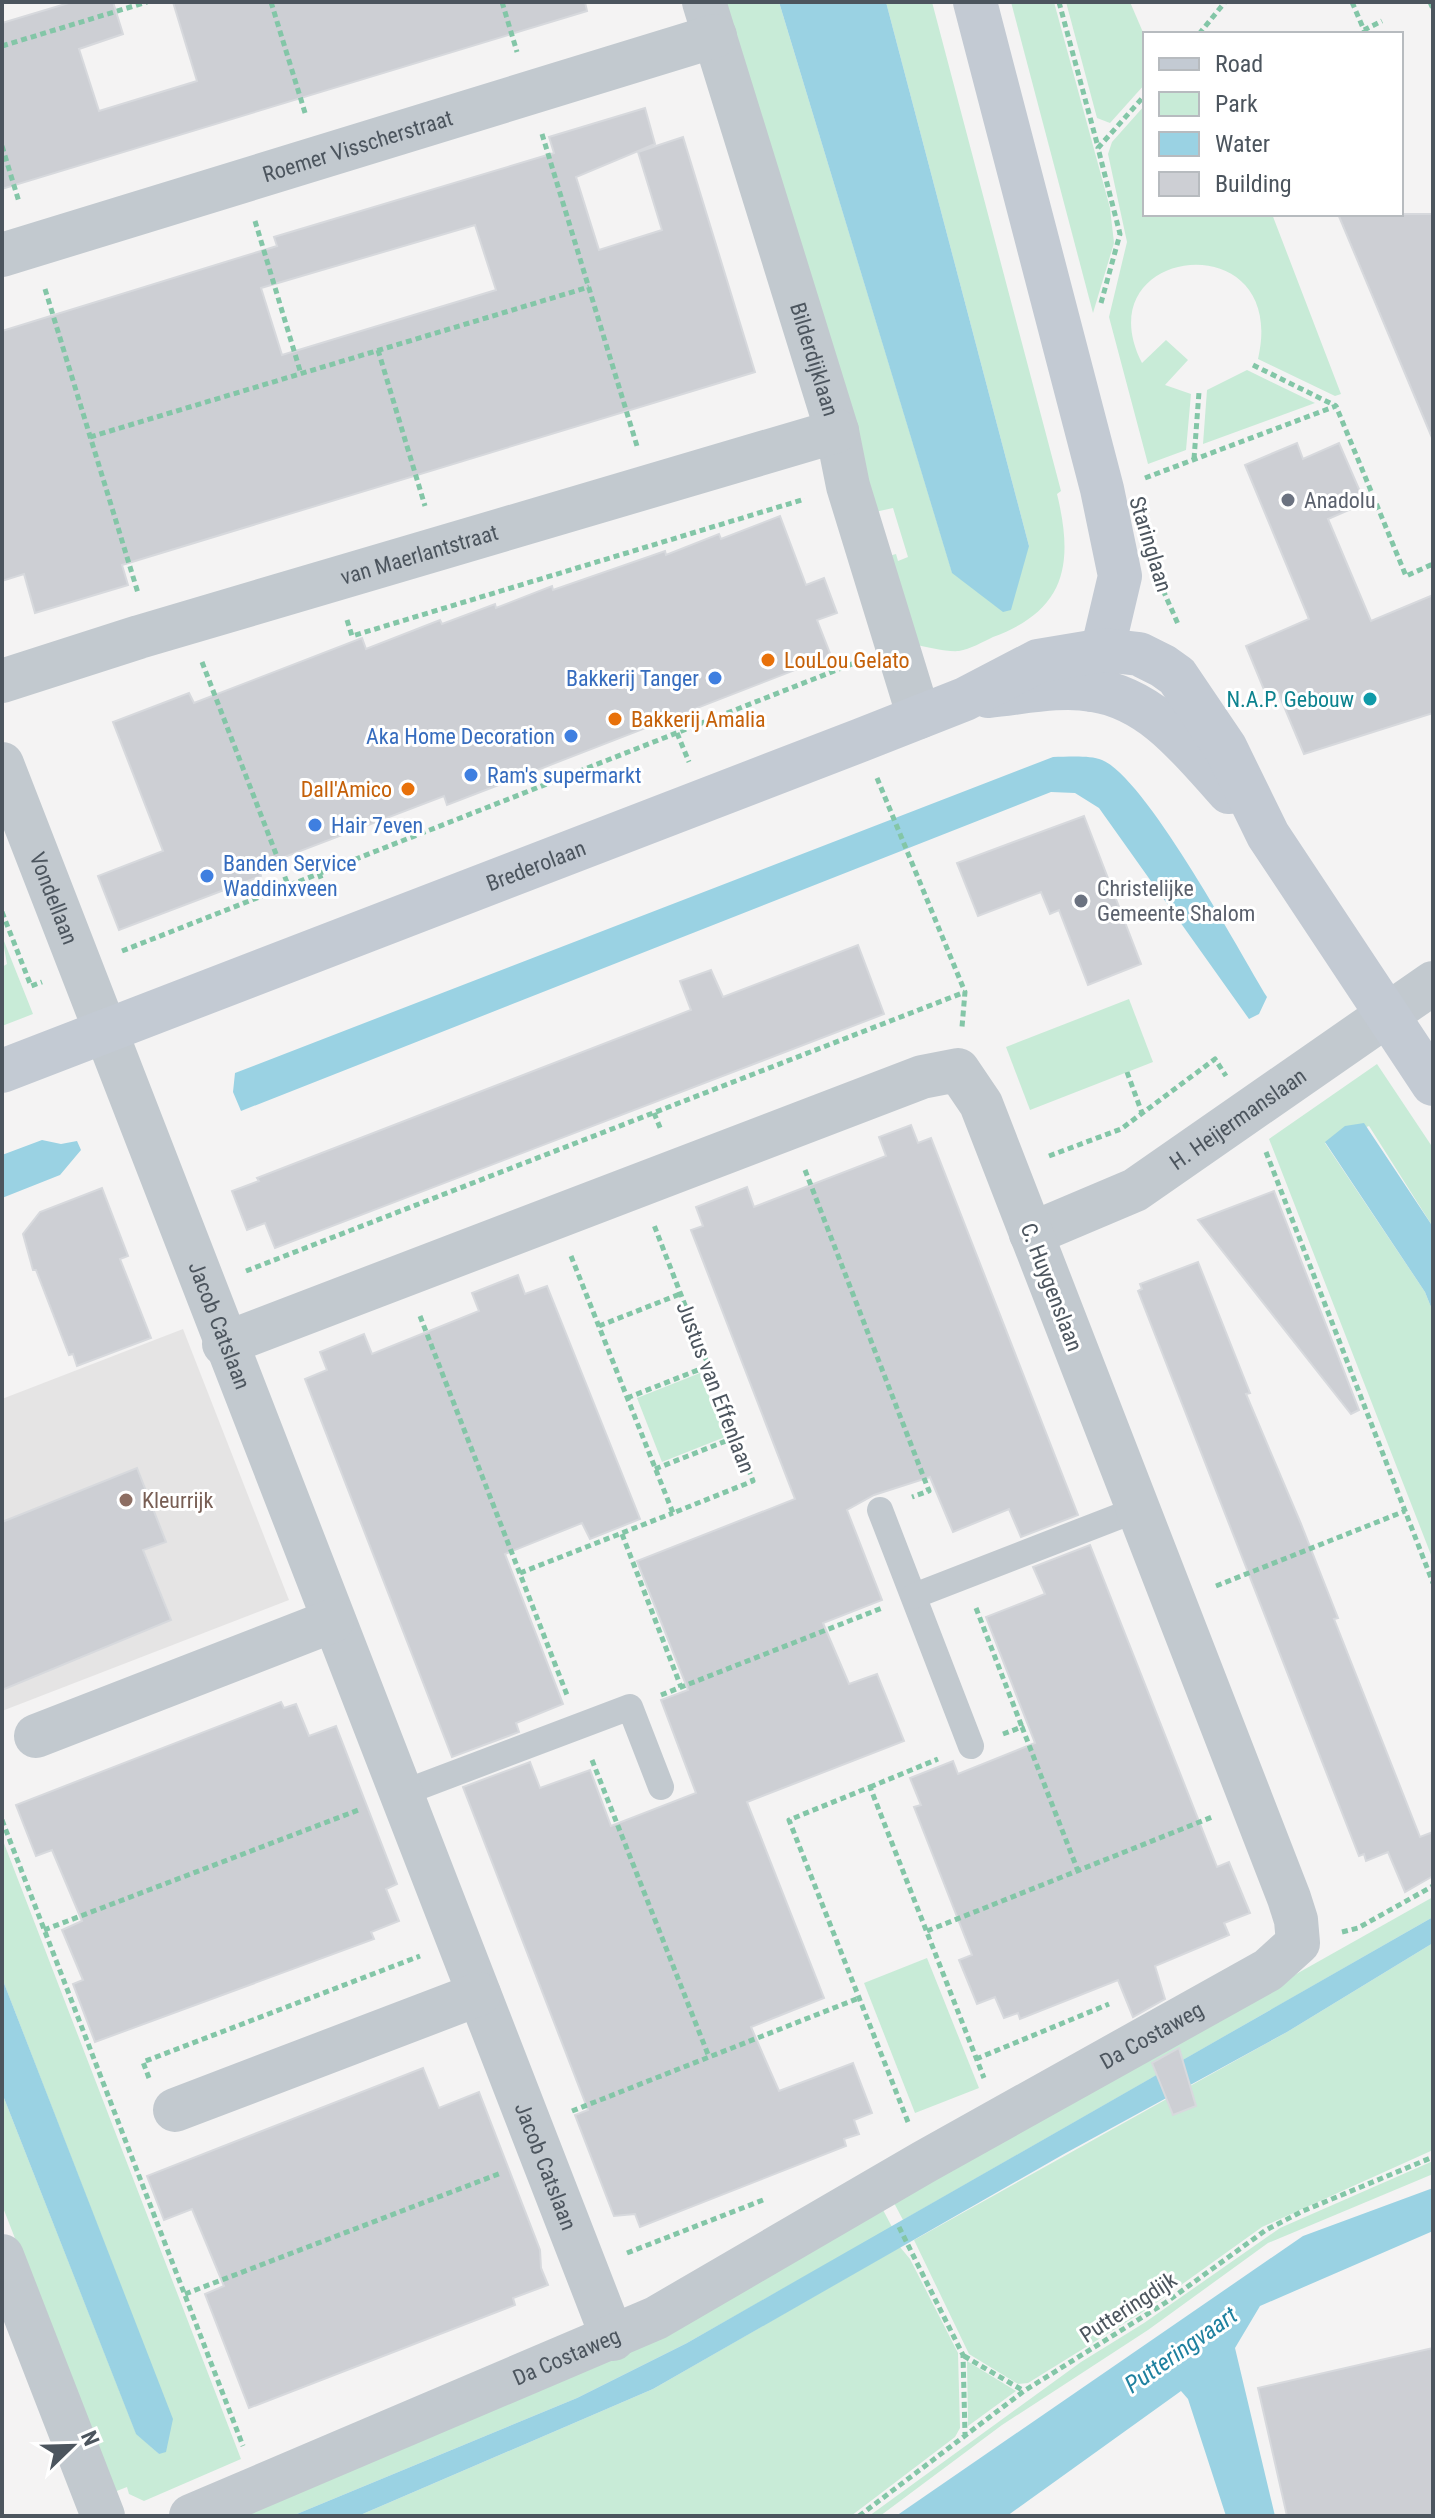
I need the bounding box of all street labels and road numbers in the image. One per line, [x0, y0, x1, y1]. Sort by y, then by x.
street label: Roemer Visscherstraat [260, 105, 456, 187]
street label: Bilderdijklaan [785, 300, 844, 419]
street label: Staringlaan [1124, 493, 1177, 595]
street label: van Maerlantstraat [338, 520, 501, 590]
street label: Brederolaan [483, 835, 589, 896]
street label: Vondellaan [24, 849, 83, 948]
street label: H. Heijermanslaan [1165, 1063, 1311, 1175]
street label: C. Huygenslaan [1016, 1220, 1087, 1355]
street label: Jacob Catslaan [183, 1258, 255, 1393]
street label: Justus van Effenlaan [671, 1298, 760, 1476]
street label: Da Costaweg [1096, 1997, 1208, 2074]
street label: Jacob Catslaan [509, 2099, 582, 2234]
street label: Putteringdijk [1075, 2267, 1181, 2348]
street label: Da Costaweg [509, 2323, 624, 2391]

